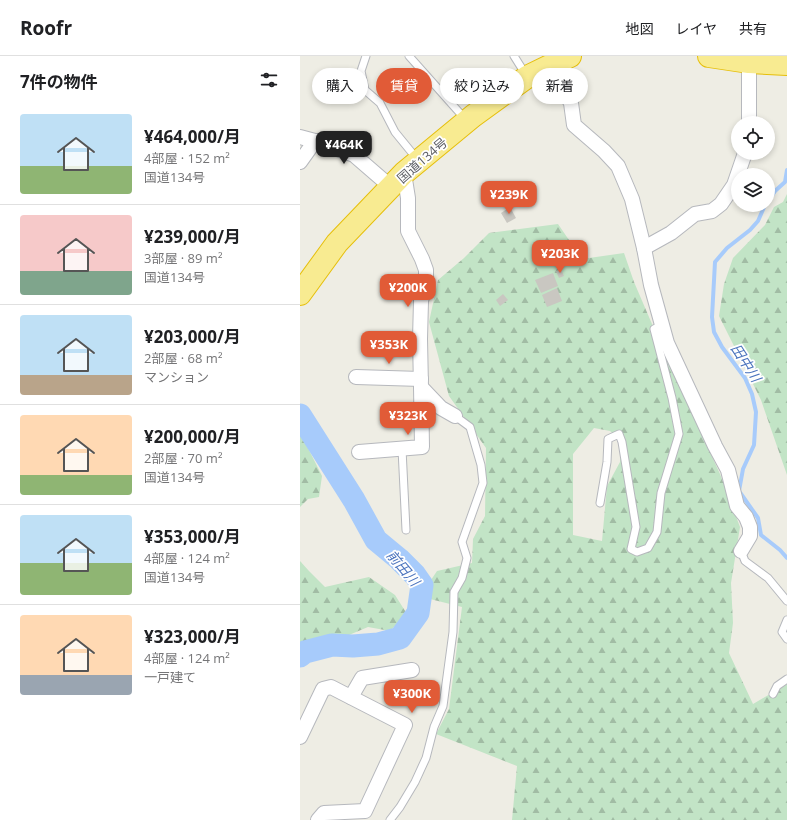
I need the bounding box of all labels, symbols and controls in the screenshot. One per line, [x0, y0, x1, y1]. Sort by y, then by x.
text: Roofr [20, 15, 72, 41]
text: 地図 [625, 19, 653, 38]
text: レイヤ [675, 19, 717, 38]
text: 共有 [739, 19, 767, 38]
chip: 購入 [312, 68, 368, 104]
chip: 賃貸 [376, 68, 432, 104]
chip: 絞り込み [440, 68, 524, 104]
chip: 新着 [532, 68, 588, 104]
icon: filters [258, 69, 280, 91]
text: 7件の物件 [20, 70, 98, 93]
map controls [731, 116, 775, 212]
button: locate [731, 116, 775, 160]
text: ¥464,000/月 [144, 125, 241, 148]
icon: home [52, 130, 100, 178]
pin: ¥464K [316, 131, 372, 165]
street label: 国道134号 [393, 133, 451, 187]
text: ¥464K [325, 135, 363, 153]
text: 4部屋 · 152 m² [144, 149, 230, 167]
text: 国道134号 [144, 168, 205, 186]
button: layers [731, 168, 775, 212]
pin: ¥239K [481, 181, 537, 215]
text: ¥239K [490, 185, 528, 203]
text: ¥239,000/月 [144, 225, 241, 248]
icon: home [52, 231, 100, 279]
pin: ¥203K [532, 240, 588, 274]
text: ¥203K [541, 244, 579, 262]
text: 3部屋 · 89 m² [144, 249, 222, 267]
text: 国道134号 [144, 268, 205, 286]
pin: ¥200K [380, 274, 436, 308]
text: ¥200K [389, 278, 427, 296]
text: ¥203,000/月 [144, 325, 241, 348]
icon: home [52, 331, 100, 379]
pin: ¥353K [361, 331, 417, 365]
text: ¥353K [370, 335, 408, 353]
water label: 田中川 [727, 340, 767, 387]
text: 2部屋 · 68 m² [144, 349, 222, 367]
text: マンション [144, 368, 209, 386]
pin: ¥323K [380, 402, 436, 436]
text: ¥323K [389, 406, 427, 424]
text: ¥200,000/月 [144, 425, 241, 448]
icon: home [52, 431, 100, 479]
text: 2部屋 · 70 m² [144, 449, 222, 467]
text: 国道134号 [144, 468, 205, 486]
text: ¥353,000/月 [144, 525, 241, 548]
icon: home [52, 531, 100, 579]
water label: 前田川 [383, 545, 425, 591]
text: 4部屋 · 124 m² [144, 549, 230, 567]
text: 国道134号 [144, 568, 205, 586]
text: ¥323,000/月 [144, 625, 241, 648]
icon: home [52, 631, 100, 679]
text: 4部屋 · 124 m² [144, 649, 230, 667]
text: 一戸建て [144, 668, 196, 686]
pin: ¥300K [384, 680, 440, 714]
text: ¥300K [393, 684, 431, 702]

